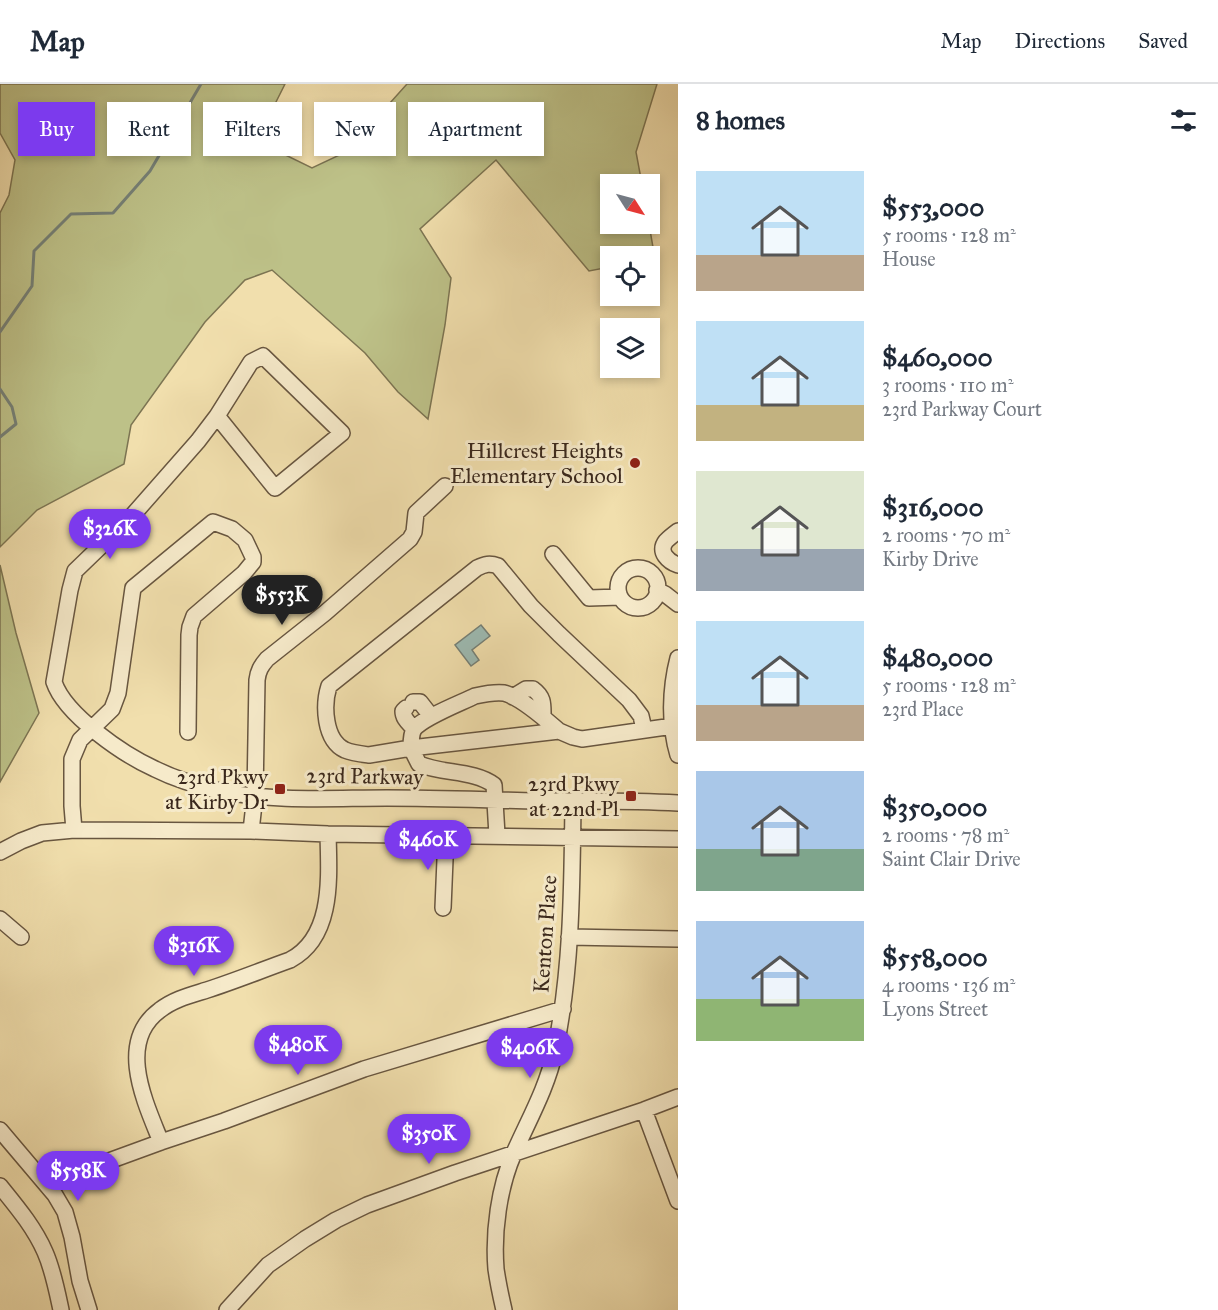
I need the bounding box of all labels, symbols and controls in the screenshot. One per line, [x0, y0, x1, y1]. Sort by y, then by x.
text: Map [30, 24, 85, 59]
text: Map [941, 28, 982, 54]
text: Directions [1015, 28, 1105, 54]
text: Saved [1138, 28, 1188, 54]
chip: Buy [18, 102, 95, 156]
chip: Rent [107, 102, 191, 156]
chip: Filters [203, 102, 302, 156]
chip: New [314, 102, 396, 156]
chip: Apartment [408, 102, 544, 156]
text: 8 homes [696, 104, 785, 136]
icon: filters [1167, 104, 1200, 137]
north arrow [600, 174, 660, 234]
map controls [600, 174, 660, 378]
text: $553,000 [882, 191, 984, 223]
icon: home [744, 195, 816, 267]
text: 5 rooms · 128 m² [882, 223, 1016, 247]
button: locate [600, 246, 660, 306]
text: House [882, 247, 936, 271]
button: layers [600, 318, 660, 378]
text: $460,000 [882, 341, 993, 373]
icon: home [744, 345, 816, 417]
text: 3 rooms · 110 m² [882, 373, 1013, 397]
text: 23rd Parkway Court [882, 397, 1042, 421]
place label: Hillcrest Heights Elementary School [450, 437, 623, 489]
marker: Hillcrest Heights Elementary School [628, 456, 642, 470]
text: $316,000 [882, 491, 984, 523]
icon: home [744, 495, 816, 567]
pin: $326K [68, 509, 152, 560]
text: $326K [83, 516, 137, 540]
text: 2 rooms · 70 m² [882, 523, 1010, 547]
text: Kirby Drive [882, 547, 979, 571]
pin: $553K [240, 575, 324, 626]
text: $553K [256, 582, 308, 606]
text: $480,000 [882, 641, 993, 673]
icon: home [744, 645, 816, 717]
text: 5 rooms · 128 m² [882, 673, 1016, 697]
text: 23rd Place [882, 697, 964, 721]
street label: 23rd Parkway [306, 761, 424, 791]
place label: 23rd Pkwy at Kirby Dr [165, 763, 269, 815]
place label: 23rd Pkwy at 22nd Pl [528, 770, 620, 822]
marker: 23rd Pkwy at Kirby Dr [273, 782, 287, 796]
marker: 23rd Pkwy at 22nd Pl [624, 789, 638, 803]
text: $350,000 [882, 791, 987, 823]
icon: home [744, 795, 816, 867]
pin: $460K [386, 820, 470, 871]
text: 2 rooms · 78 m² [882, 823, 1009, 847]
text: $460K [398, 827, 458, 851]
text: Saint Clair Drive [882, 847, 1021, 871]
street label: Kenton Place [527, 874, 563, 994]
pin: $316K [152, 926, 236, 977]
text: $316K [168, 933, 220, 957]
text: $558,000 [882, 941, 988, 973]
icon: home [744, 945, 816, 1017]
text: 4 rooms · 136 m² [882, 973, 1015, 997]
text: Lyons Street [882, 997, 988, 1021]
pin: $480K [256, 1025, 340, 1076]
pin: $406K [488, 1028, 572, 1079]
text: $480K [268, 1032, 328, 1056]
text: $406K [500, 1035, 560, 1059]
pin: $350K [387, 1114, 471, 1165]
text: $350K [401, 1121, 457, 1145]
pin: $558K [36, 1151, 120, 1202]
text: $558K [50, 1158, 106, 1182]

